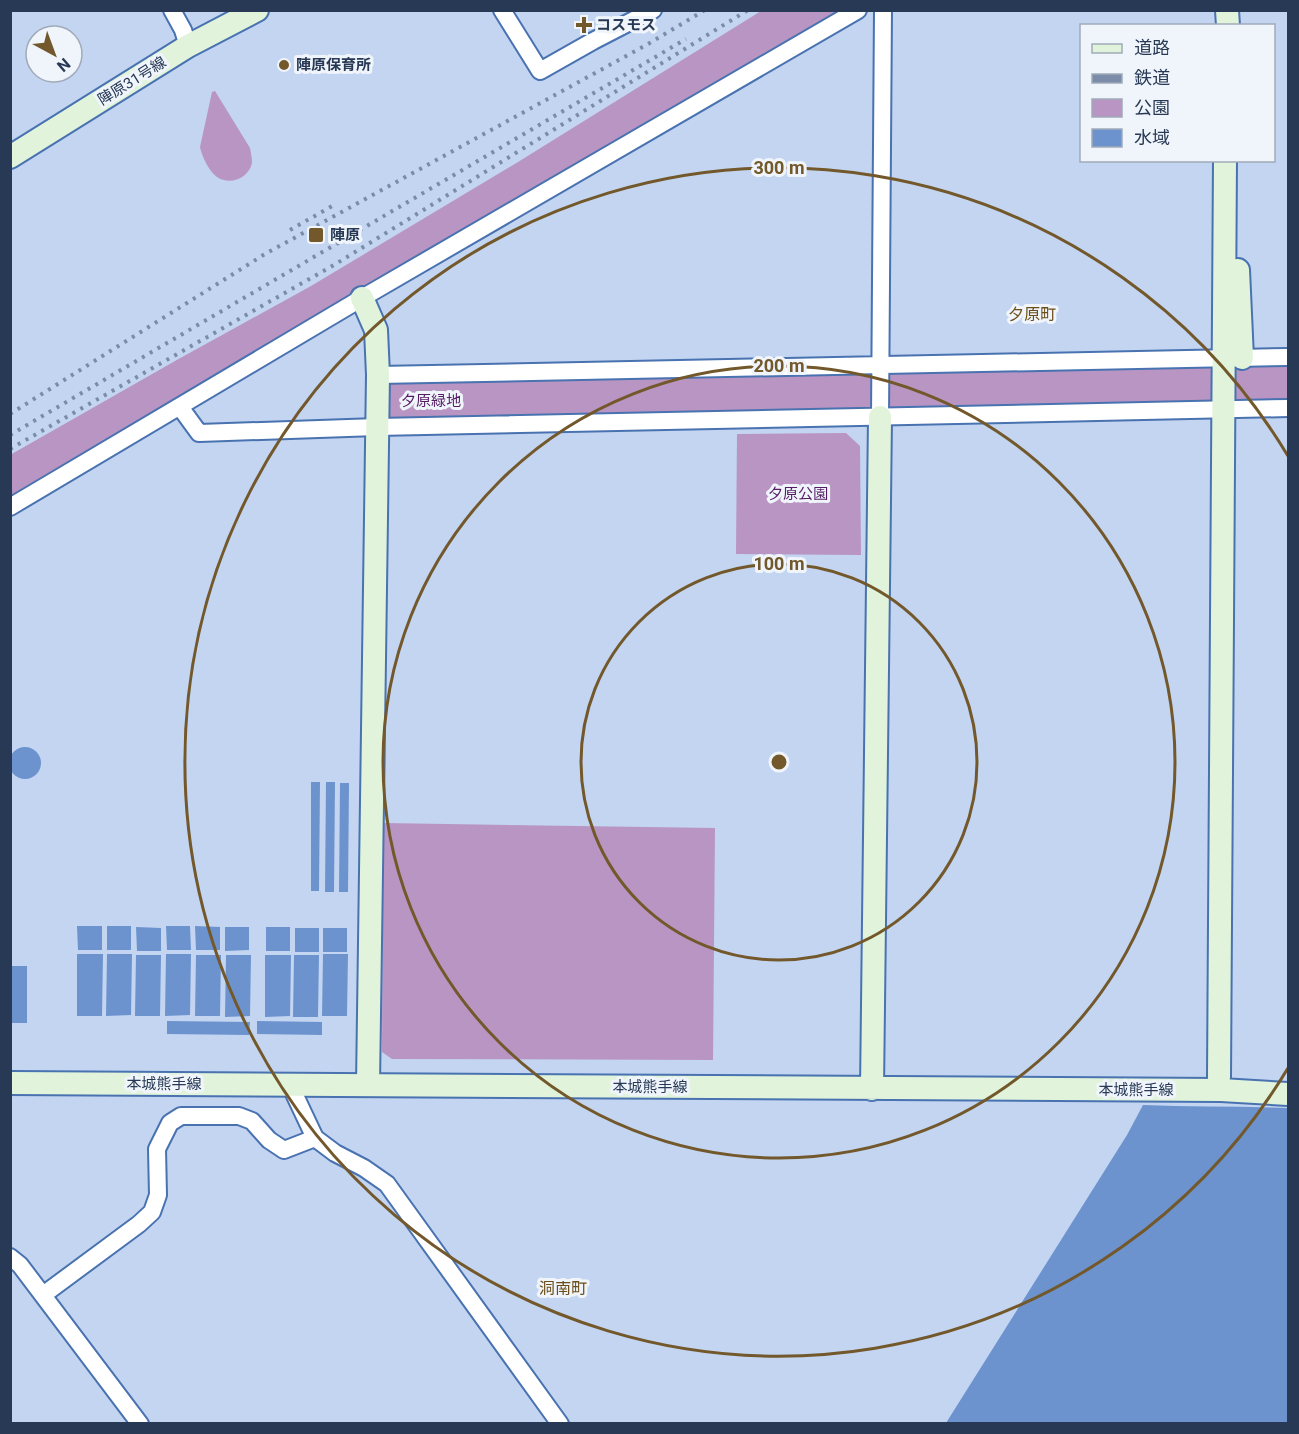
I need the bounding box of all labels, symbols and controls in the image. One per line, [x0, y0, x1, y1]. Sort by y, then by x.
place label: コスモス [596, 16, 656, 34]
marker: コスモス [577, 18, 591, 32]
north arrow [24, 24, 84, 84]
legend [1080, 24, 1275, 162]
text: 道路 [1134, 37, 1170, 58]
street label: 陣原31号線 [95, 53, 169, 109]
text: N [53, 54, 74, 76]
place label: 陣原保育所 [296, 56, 371, 74]
marker: 陣原保育所 [277, 58, 291, 72]
text: 鉄道 [1134, 67, 1170, 88]
text: 公園 [1134, 97, 1170, 118]
text: 水域 [1134, 127, 1170, 148]
text: 300 m [753, 157, 805, 178]
marker: 陣原 [307, 226, 325, 244]
place label: 陣原 [330, 226, 360, 244]
district label: 夕原町 [1008, 305, 1056, 324]
text: 200 m [753, 355, 805, 376]
park label: 夕原緑地 [401, 392, 461, 410]
park label: 夕原公園 [768, 485, 828, 503]
text: 100 m [753, 553, 805, 574]
centre of rings [769, 752, 789, 772]
street label: 本城熊手線 [126, 1075, 202, 1093]
street label: 本城熊手線 [612, 1078, 688, 1096]
street label: 本城熊手線 [1098, 1081, 1174, 1099]
district label: 洞南町 [539, 1279, 587, 1298]

